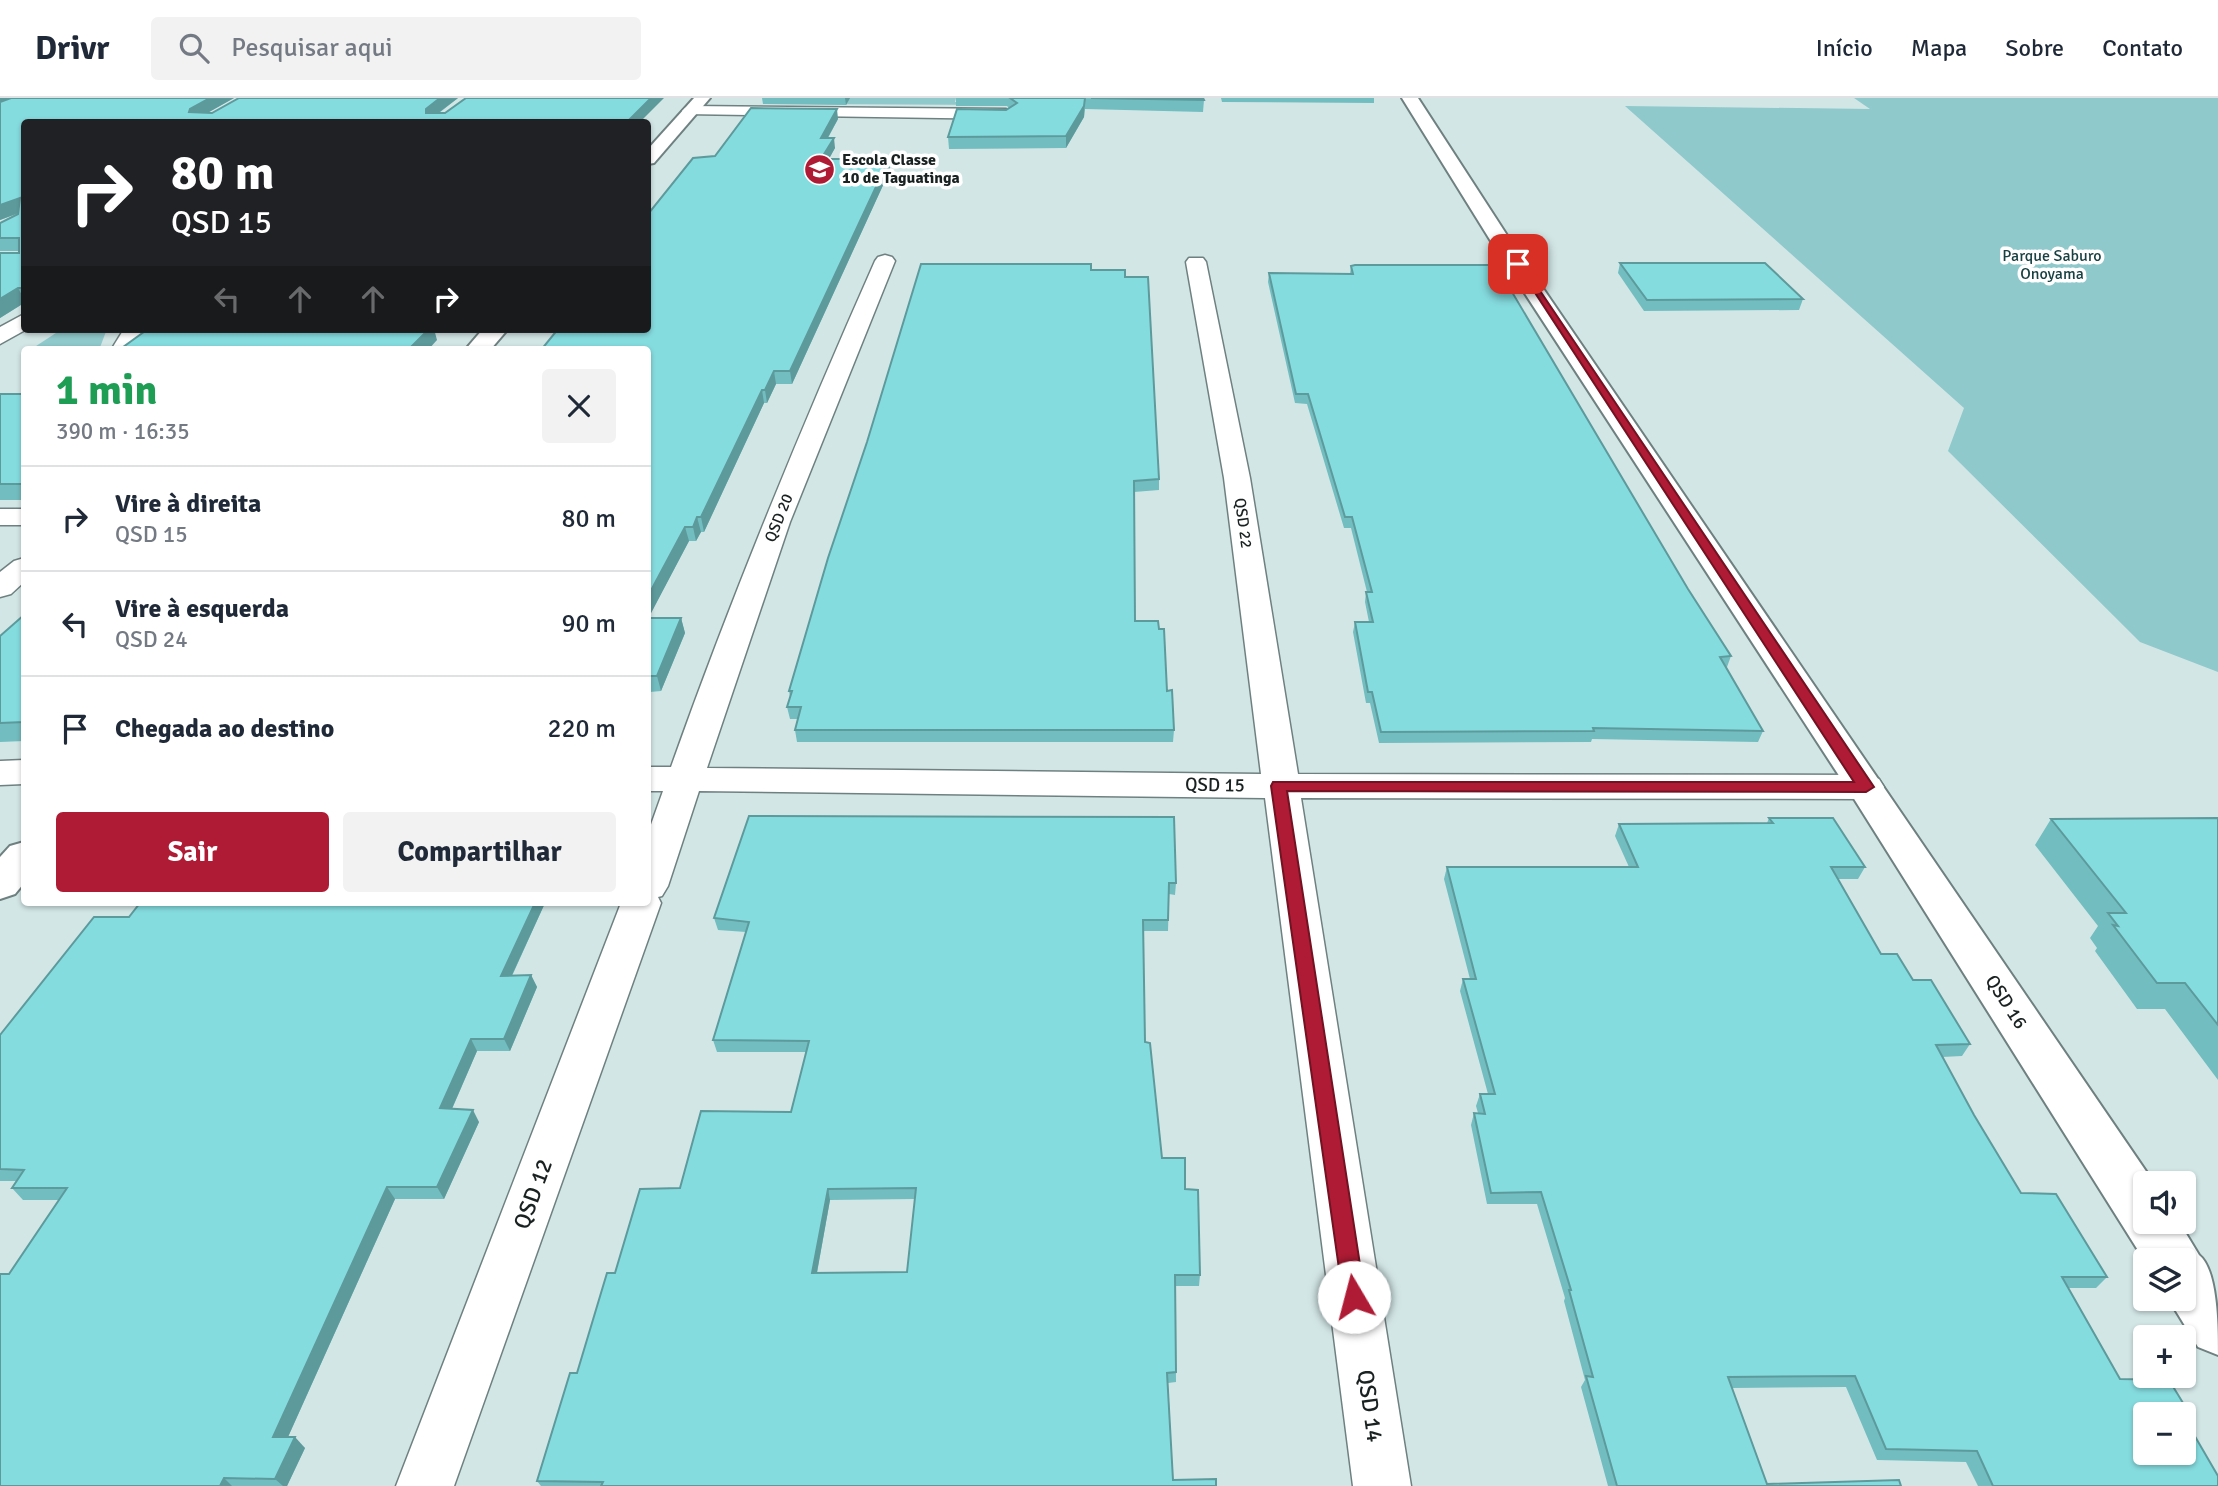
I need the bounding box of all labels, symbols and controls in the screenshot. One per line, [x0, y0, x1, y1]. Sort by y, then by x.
search box [151, 17, 641, 80]
text: Drivr [35, 28, 109, 69]
icon: search [175, 29, 213, 67]
text: Pesquisar aqui [231, 32, 393, 64]
text: Início [1816, 33, 1873, 63]
text: Mapa [1911, 33, 1967, 63]
text: Sobre [2005, 33, 2064, 63]
text: Contato [2102, 33, 2183, 63]
text: 80 m [171, 143, 274, 203]
icon: right [56, 147, 147, 238]
place label: Escola Classe 10 de Taguatinga [842, 150, 960, 188]
school or university icon: Escola Classe 10 de Taguatinga [802, 152, 836, 186]
text: QSD 15 [171, 203, 272, 242]
pin [1488, 234, 1548, 294]
icon: arrive [1499, 245, 1537, 283]
park label: Parque Saburo Onoyama [2002, 246, 2102, 284]
icon: left [208, 280, 246, 318]
icon: ahead [281, 280, 319, 318]
icon: ahead [354, 280, 392, 318]
icon: right [427, 280, 465, 318]
text: 1 min [56, 365, 157, 416]
button: close [542, 369, 616, 443]
text: 390 m · 16:35 [56, 417, 190, 446]
text: Vire à direita [115, 488, 261, 520]
street label: QSD 20 [760, 491, 798, 545]
street label: QSD 22 [1230, 497, 1256, 549]
icon: right [56, 500, 94, 538]
text: 80 m [561, 503, 616, 535]
text: QSD 15 [115, 520, 188, 549]
text: Vire à esquerda [115, 593, 289, 625]
icon: left [56, 605, 94, 643]
text: 90 m [561, 608, 616, 640]
text: QSD 24 [115, 625, 188, 654]
icon: arrive [56, 710, 94, 748]
text: Chegada ao destino [115, 713, 334, 745]
text: 220 m [547, 713, 616, 745]
street label: QSD 15 [1185, 772, 1245, 798]
button: Sair [56, 812, 329, 892]
button: Compartilhar [343, 812, 616, 892]
street label: QSD 16 [1980, 970, 2032, 1034]
street label: QSD 12 [507, 1155, 559, 1233]
map controls [2133, 1171, 2196, 1465]
button: sound [2133, 1171, 2196, 1234]
button: layers [2133, 1248, 2196, 1311]
position arrow [1317, 1260, 1391, 1334]
button: + [2133, 1325, 2196, 1388]
street label: QSD 14 [1351, 1368, 1389, 1444]
button: − [2133, 1402, 2196, 1465]

